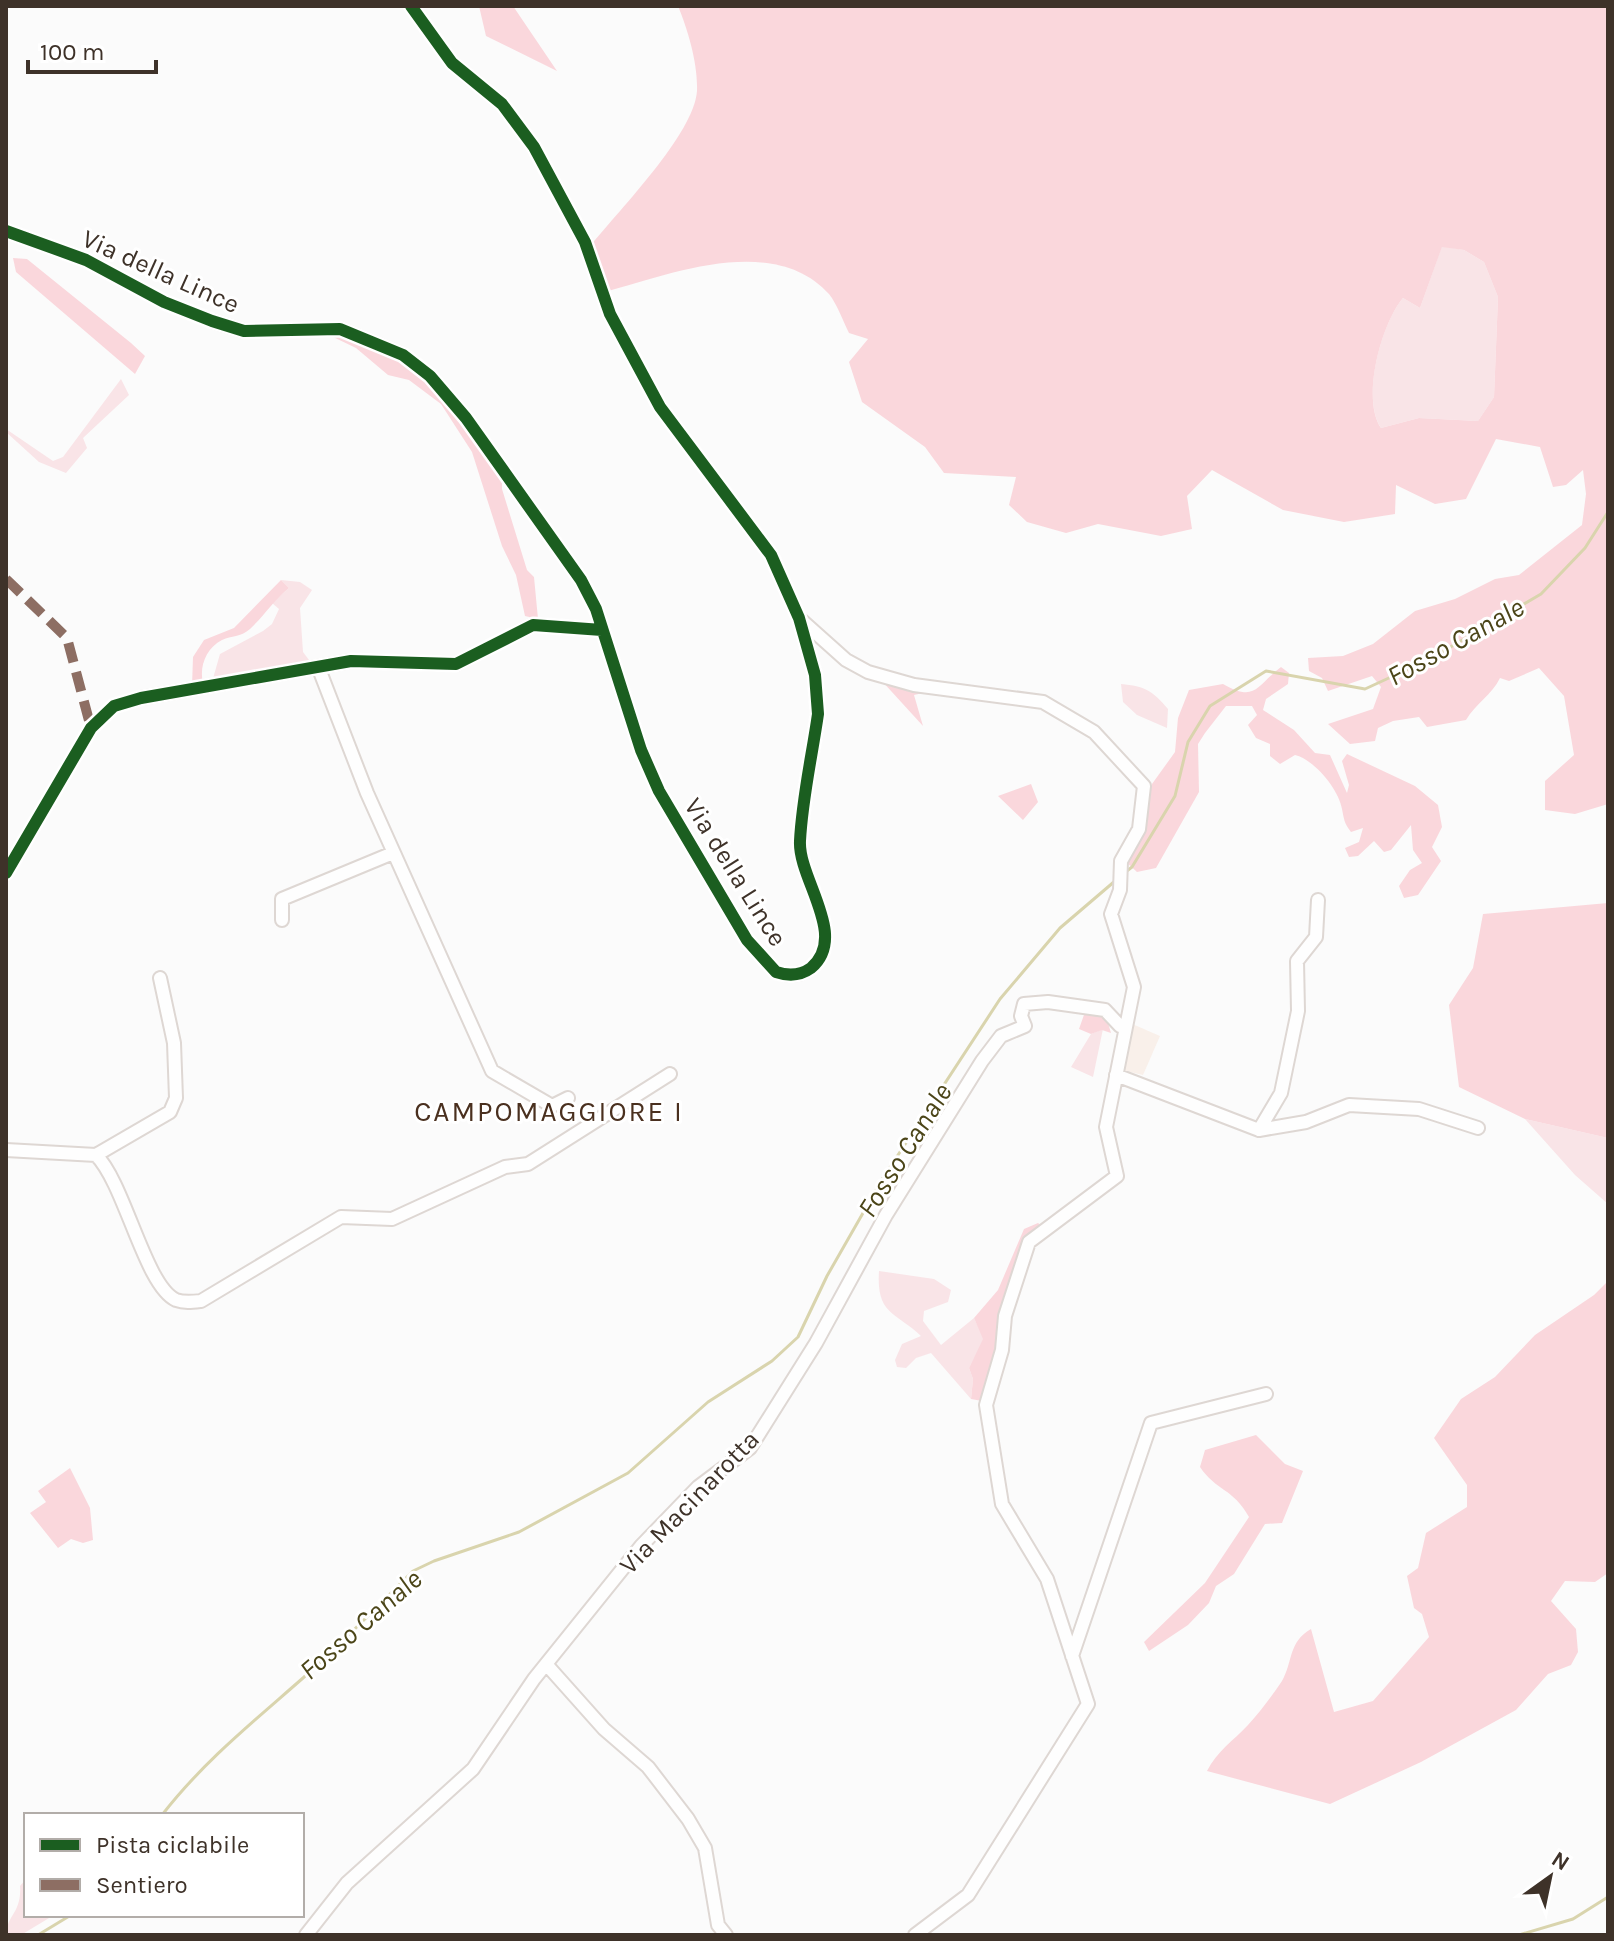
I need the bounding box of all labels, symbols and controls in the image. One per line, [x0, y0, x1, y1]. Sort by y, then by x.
scale bar [28, 24, 156, 74]
text: 100 m [40, 38, 105, 66]
street label: Via della Lince [77, 223, 244, 320]
water label: Fosso Canale [1381, 590, 1529, 693]
street label: Via della Lince [678, 792, 794, 952]
water label: Fosso Canale [850, 1077, 959, 1223]
district label: CAMPOMAGGIORE I [414, 1095, 684, 1128]
street label: Via Macinarotta [613, 1424, 766, 1581]
water label: Fosso Canale [292, 1562, 428, 1686]
legend [24, 1813, 304, 1917]
text: Pista ciclabile [96, 1831, 249, 1859]
north arrow [1510, 1837, 1590, 1917]
text: N [1547, 1846, 1574, 1876]
text: Sentiero [96, 1871, 188, 1899]

